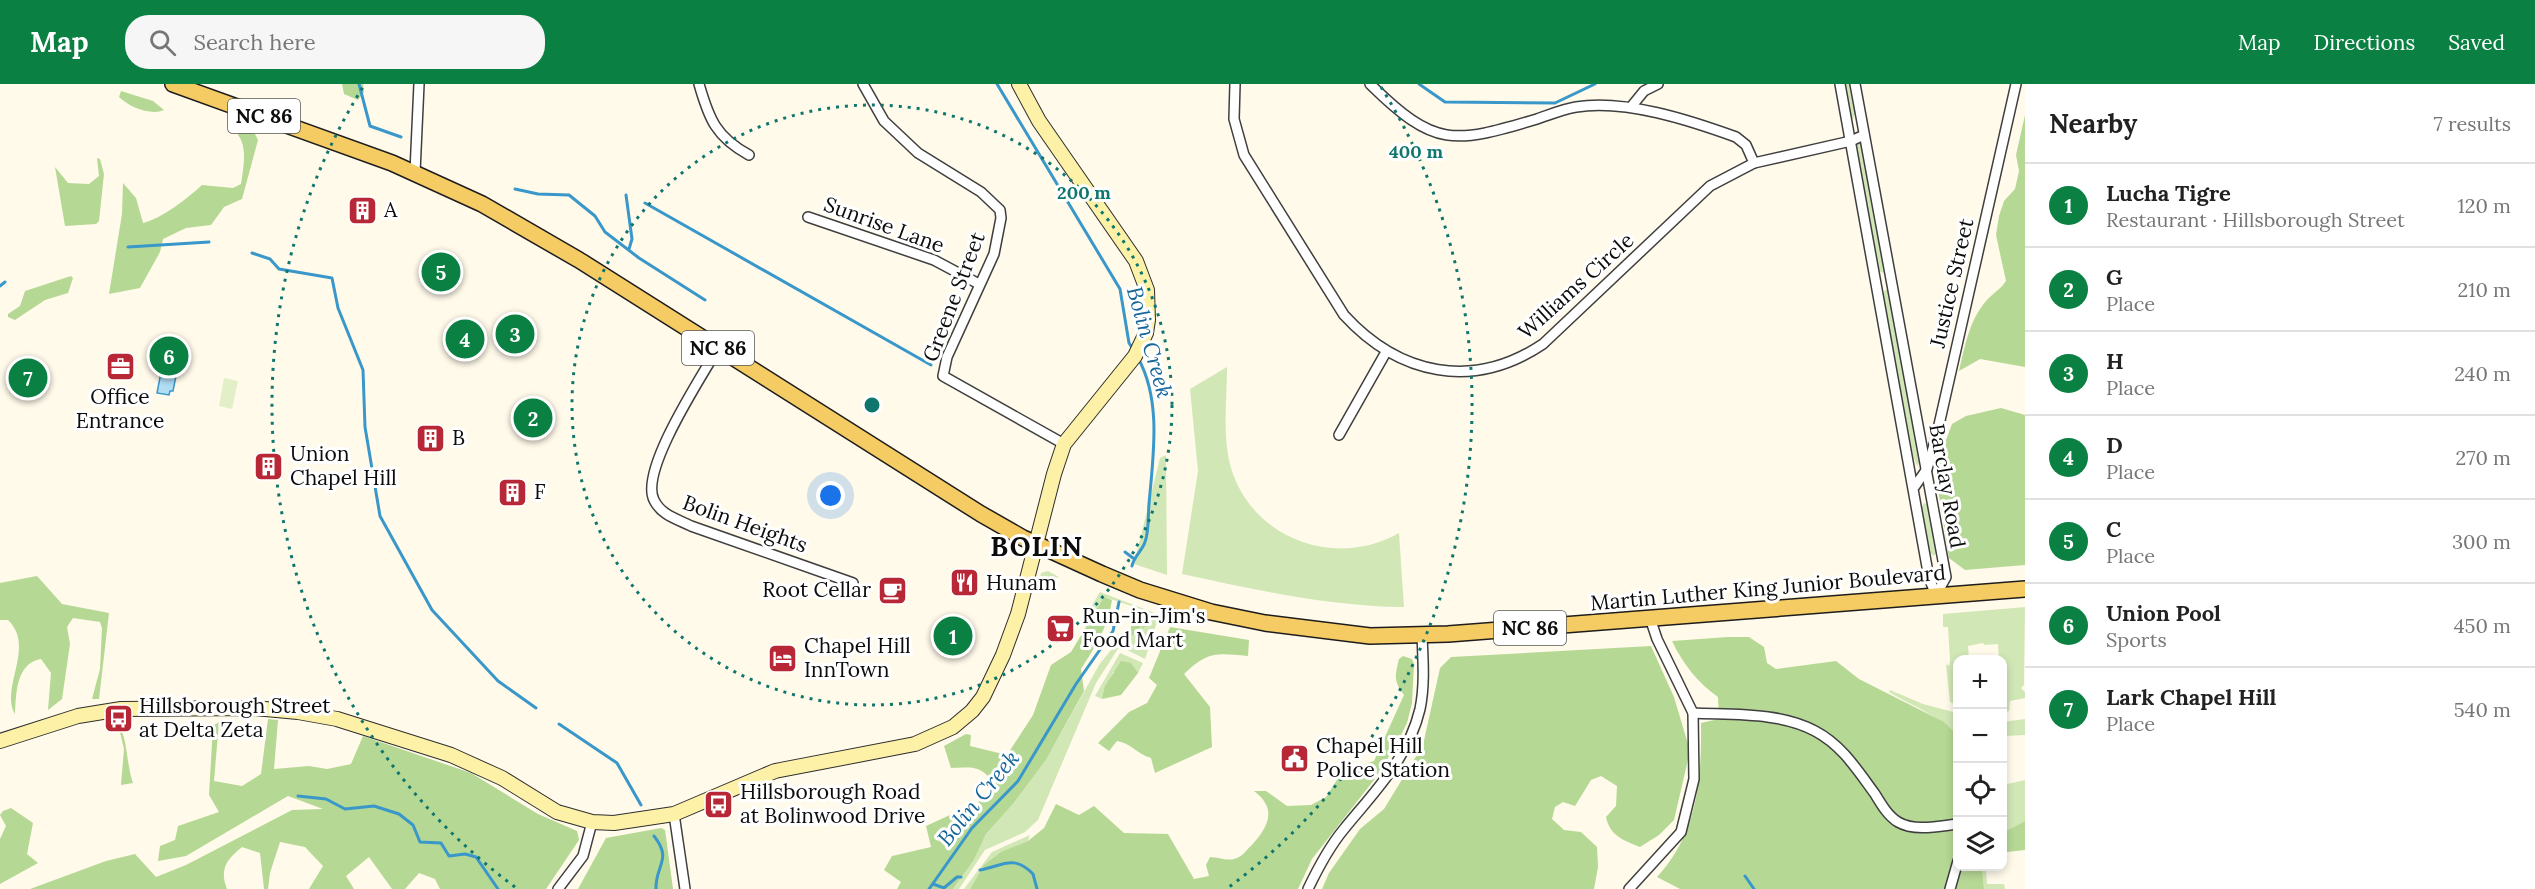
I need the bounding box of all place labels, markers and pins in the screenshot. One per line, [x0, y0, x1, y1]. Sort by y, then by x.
building icon: A [347, 194, 379, 226]
place label: A [383, 196, 398, 223]
pin: 5 [422, 250, 460, 294]
pin: 3 [496, 312, 534, 356]
pin: 4 [446, 316, 484, 362]
pin: 6 [150, 334, 188, 378]
office icon: Office Entrance [104, 350, 136, 382]
pin: 7 [9, 356, 48, 400]
place label: Office Entrance [76, 383, 164, 434]
centre of rings [862, 395, 882, 415]
pin: 2 [514, 396, 552, 440]
building icon: B [415, 422, 447, 454]
place label: B [452, 424, 465, 451]
place label: Union Chapel Hill [290, 440, 397, 491]
building icon: Union Chapel Hill [253, 450, 285, 482]
building icon: F [497, 476, 529, 508]
place label: F [534, 478, 546, 505]
restaurant icon: Hunam [949, 567, 981, 599]
place label: Hunam [986, 569, 1057, 596]
cafe icon: Root Cellar [876, 574, 908, 606]
place label: Root Cellar [762, 576, 871, 603]
place label: Run-in-Jim's Food Mart [1082, 602, 1205, 653]
supermarket icon: Run-in-Jim's Food Mart [1045, 612, 1077, 644]
pin: 1 [934, 614, 972, 658]
place label: Chapel Hill InnTown [804, 632, 911, 683]
hotel icon: Chapel Hill InnTown [767, 642, 799, 674]
place label: Hillsborough Street at Delta Zeta [139, 692, 331, 743]
bus stop icon: Hillsborough Street at Delta Zeta [102, 702, 134, 734]
place label: Chapel Hill Police Station [1316, 732, 1450, 783]
public building icon: Chapel Hill Police Station [1279, 742, 1311, 774]
place label: Hillsborough Road at Bolinwood Drive [740, 778, 925, 829]
bus stop icon: Hillsborough Road at Bolinwood Drive [703, 788, 735, 820]

